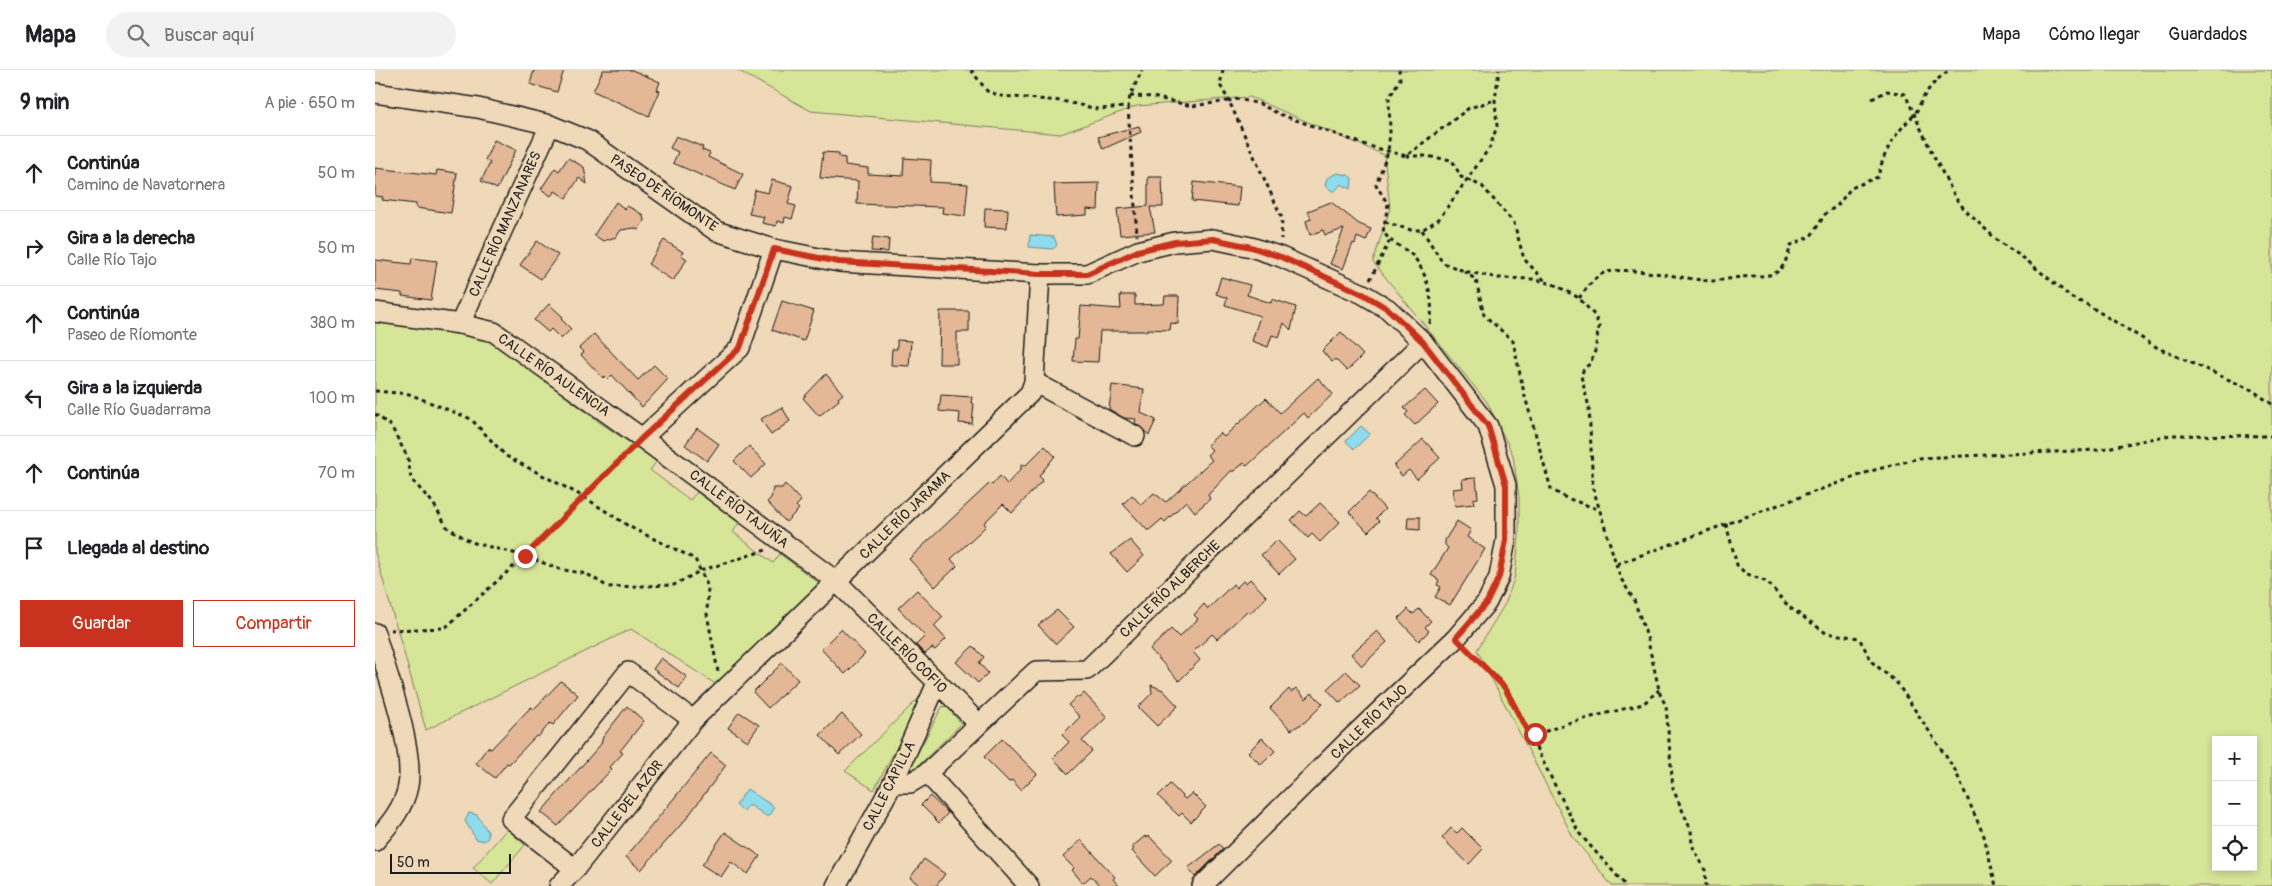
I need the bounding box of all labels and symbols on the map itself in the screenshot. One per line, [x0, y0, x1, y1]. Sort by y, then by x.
street label: CALLE RÍO MANZANARES [464, 148, 545, 299]
street label: PASEO DE RÍOMONTE [607, 150, 722, 235]
street label: CALLE RÍO AULENCIA [495, 329, 614, 420]
street label: CALLE RÍO TAJUÑA [686, 465, 792, 552]
street label: CALLE RÍO JARAMA [855, 466, 954, 563]
street label: CALLE RÍO ALBERCHE [1116, 536, 1224, 641]
route end [514, 545, 537, 568]
street label: CALLE RÍO COFIO [863, 609, 951, 697]
street label: CALLE RÍO TAJO [1326, 680, 1411, 763]
route start [1524, 723, 1547, 746]
street label: CALLE CAPILLA [859, 738, 919, 834]
street label: CALLE DEL AZOR [588, 757, 666, 851]
scale bar [390, 851, 511, 874]

